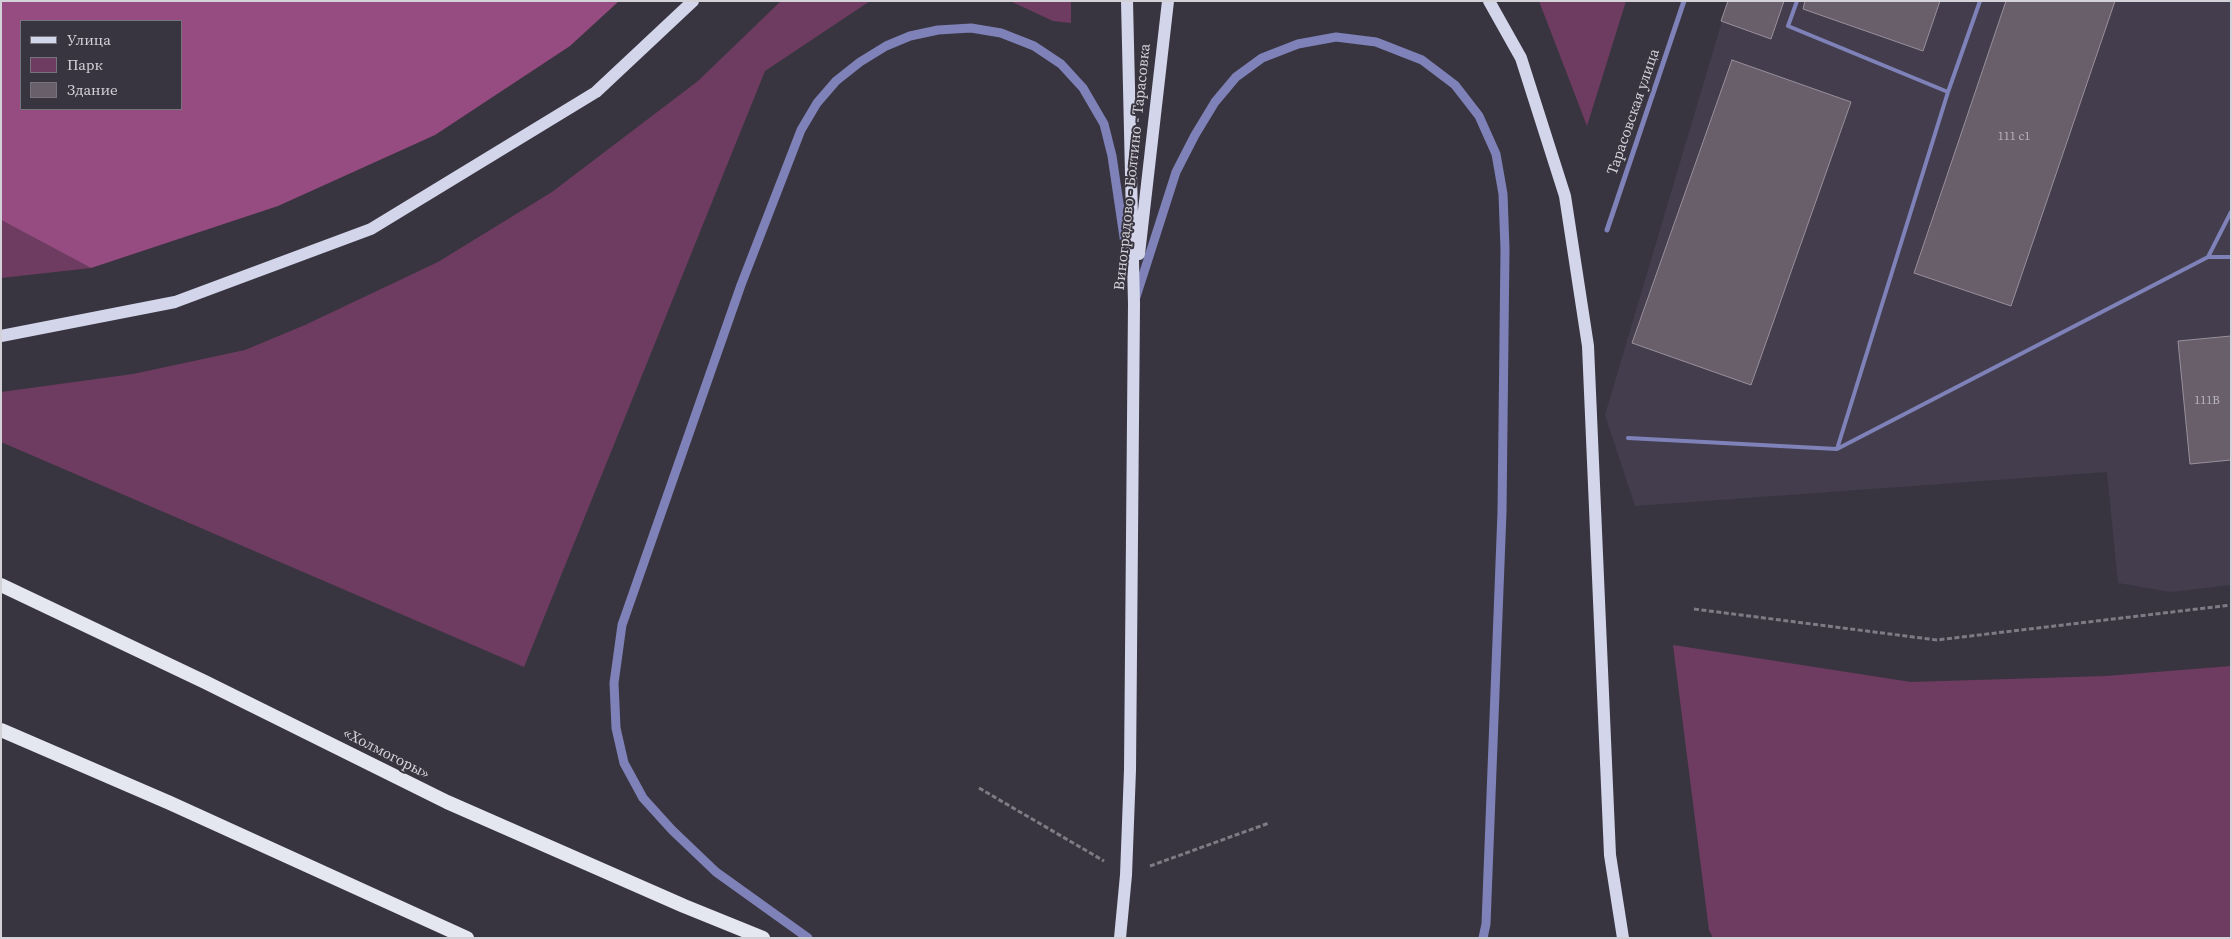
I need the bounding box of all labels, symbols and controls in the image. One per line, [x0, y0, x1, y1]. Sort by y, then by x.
legend [20, 20, 182, 110]
text: Улица [67, 29, 111, 50]
street label: Виноградово - Болтино - Тарасовка [1111, 43, 1155, 291]
street label: Тарасовская улица [1604, 47, 1664, 177]
text: Парк [67, 54, 103, 75]
text: Здание [67, 79, 118, 100]
house number: 111 с1 [1998, 130, 2030, 144]
house number: 111В [2194, 394, 2220, 408]
street label: «Холмогоры» [340, 725, 432, 783]

